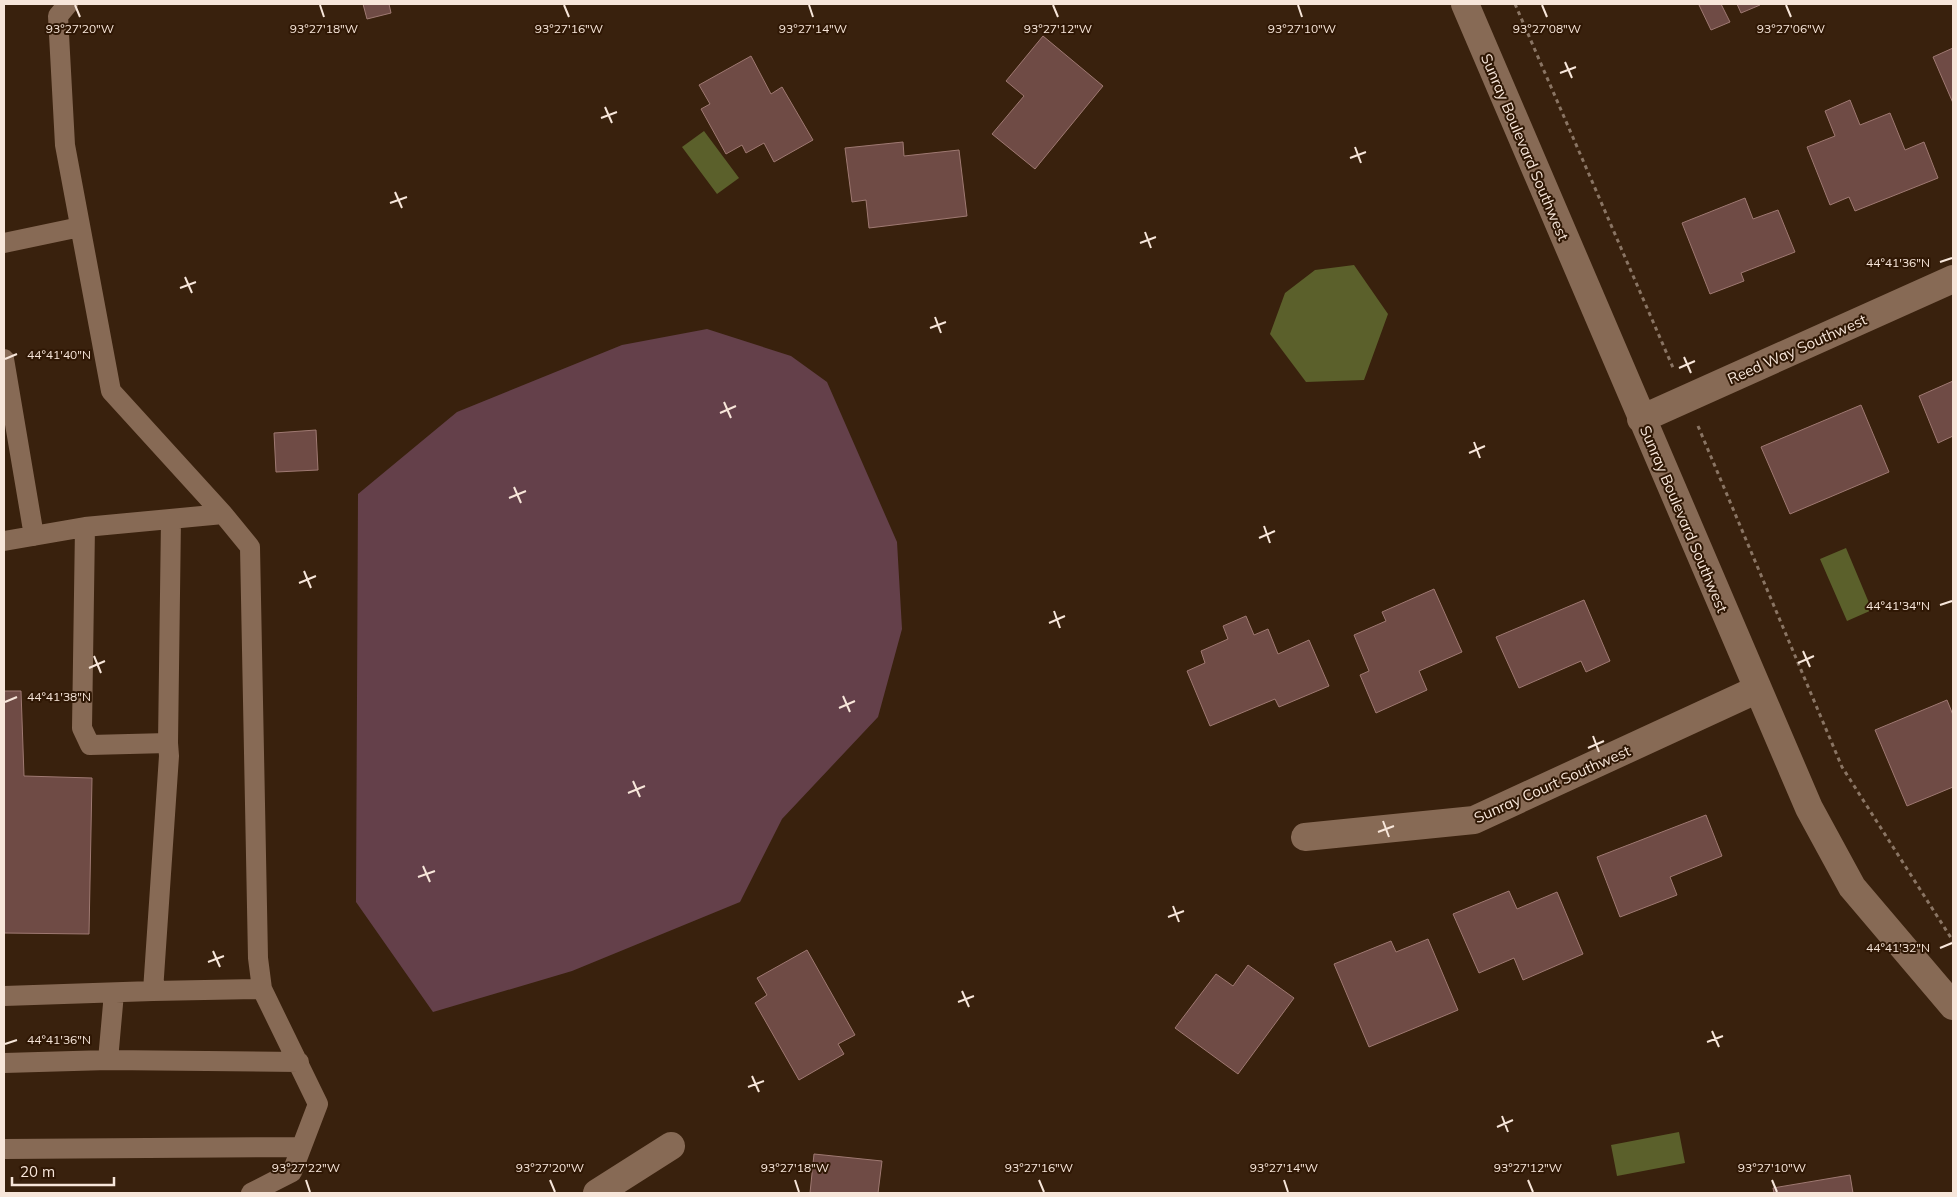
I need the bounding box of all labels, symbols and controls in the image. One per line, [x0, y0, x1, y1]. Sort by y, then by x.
text: 93°27'20"W [46, 21, 114, 36]
text: 93°27'18"W [290, 21, 358, 36]
text: 93°27'16"W [535, 21, 603, 36]
text: 93°27'14"W [779, 21, 847, 36]
text: 93°27'12"W [1024, 21, 1092, 36]
text: 93°27'10"W [1268, 21, 1336, 36]
text: 93°27'08"W [1513, 21, 1581, 36]
text: 93°27'06"W [1757, 21, 1825, 36]
street label: Sunray Boulevard Southwest [1477, 51, 1573, 243]
text: 44°41'36"N [1866, 255, 1930, 270]
street label: Reed Way Southwest [1724, 310, 1870, 388]
text: 44°41'40"N [27, 347, 91, 362]
street label: Sunray Boulevard Southwest [1636, 423, 1732, 615]
text: 44°41'34"N [1866, 598, 1930, 613]
text: 44°41'38"N [27, 689, 91, 704]
street label: Sunray Court Southwest [1471, 741, 1633, 827]
text: 44°41'32"N [1866, 940, 1930, 955]
text: 44°41'36"N [27, 1032, 91, 1047]
scale bar [12, 1154, 115, 1186]
text: 93°27'22"W [272, 1160, 340, 1175]
text: 93°27'20"W [516, 1160, 584, 1175]
text: 93°27'18"W [761, 1160, 829, 1175]
text: 93°27'16"W [1005, 1160, 1073, 1175]
text: 93°27'14"W [1250, 1160, 1318, 1175]
text: 93°27'12"W [1494, 1160, 1562, 1175]
text: 93°27'10"W [1738, 1160, 1806, 1175]
text: 20 m [20, 1162, 55, 1181]

